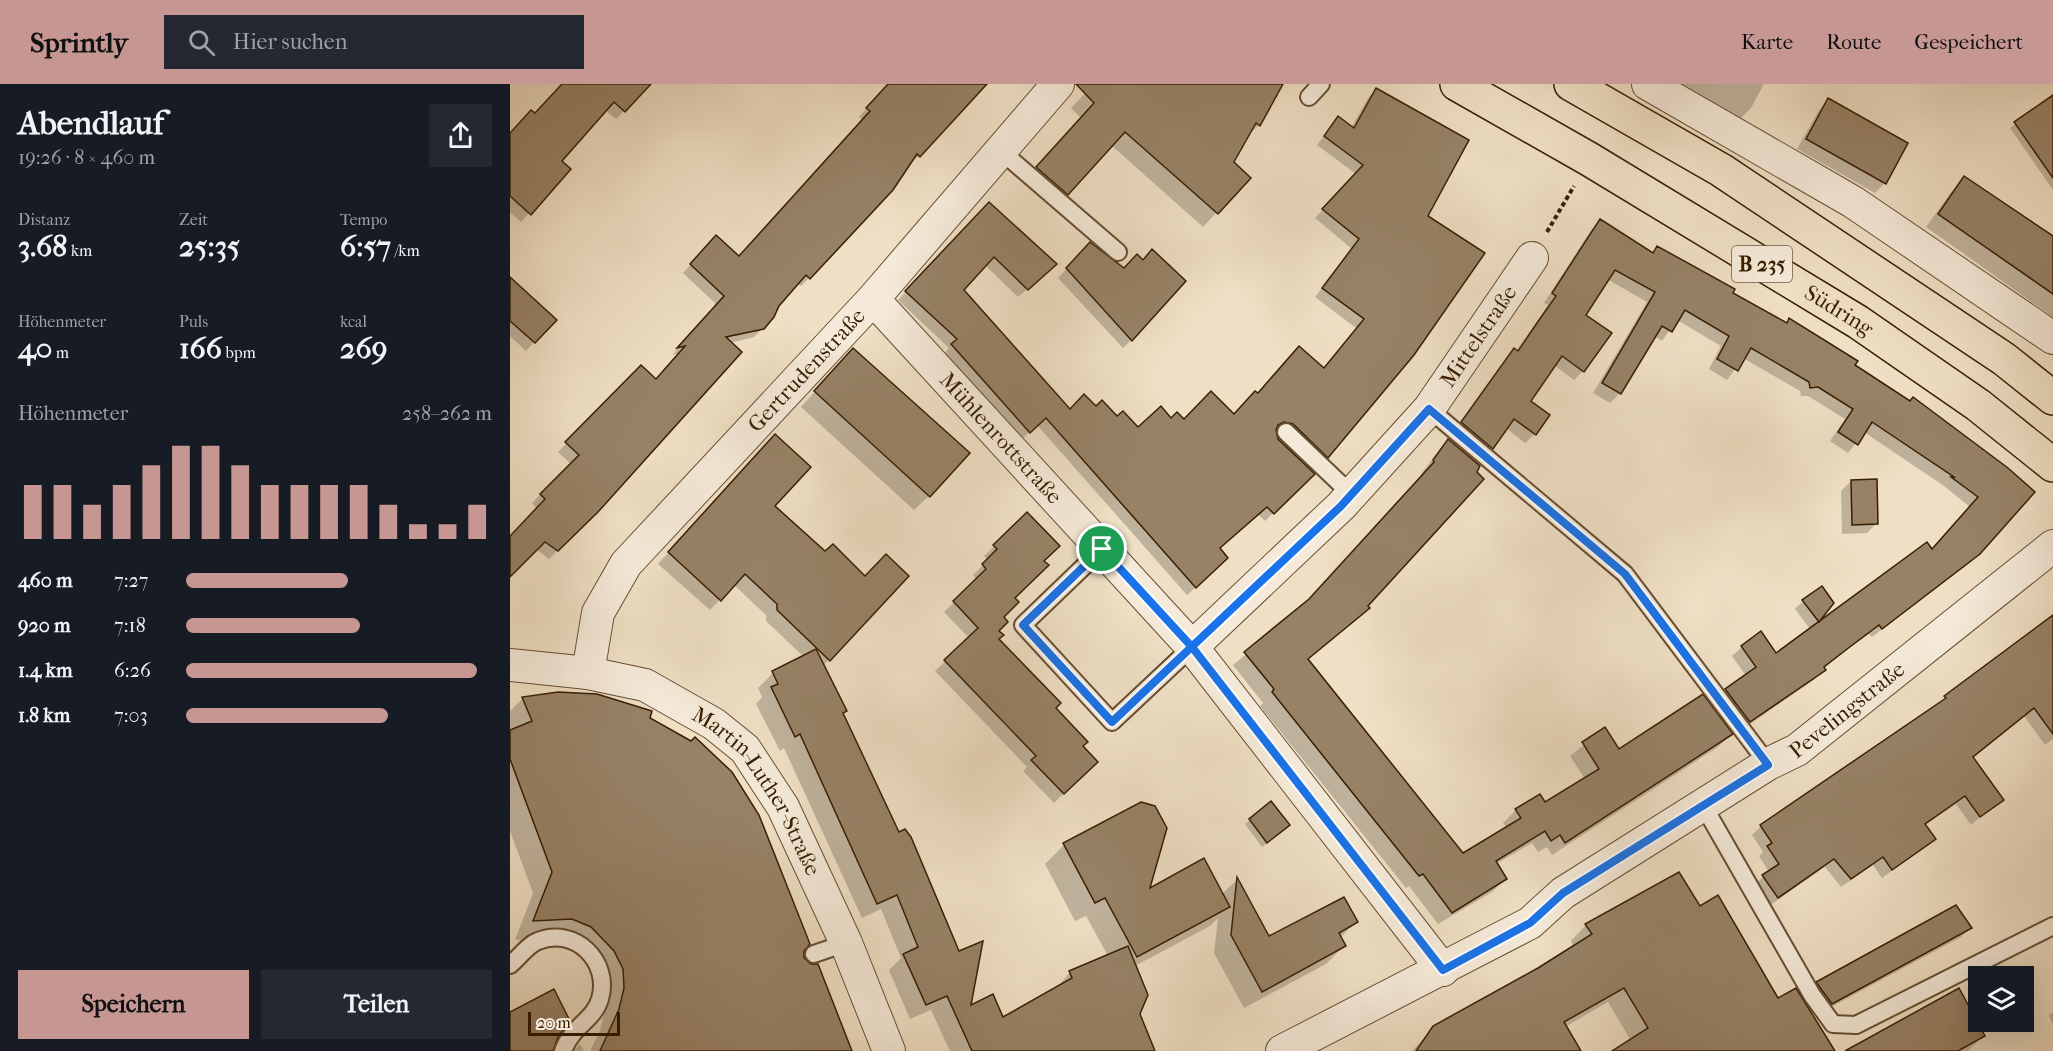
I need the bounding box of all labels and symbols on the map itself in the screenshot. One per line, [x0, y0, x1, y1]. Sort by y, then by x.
road number: B 235 [1732, 246, 1792, 282]
street label: Mittelstraße [1435, 280, 1522, 392]
street label: Südring [1800, 280, 1878, 342]
street label: Gertrudenstraße [743, 303, 871, 438]
street label: Mühlenrottstraße [934, 367, 1067, 509]
pin [1076, 523, 1127, 574]
street label: Pevelingstraße [1784, 656, 1910, 764]
street label: Martin-Luther-Straße [688, 701, 826, 880]
scale bar [528, 1009, 620, 1036]

